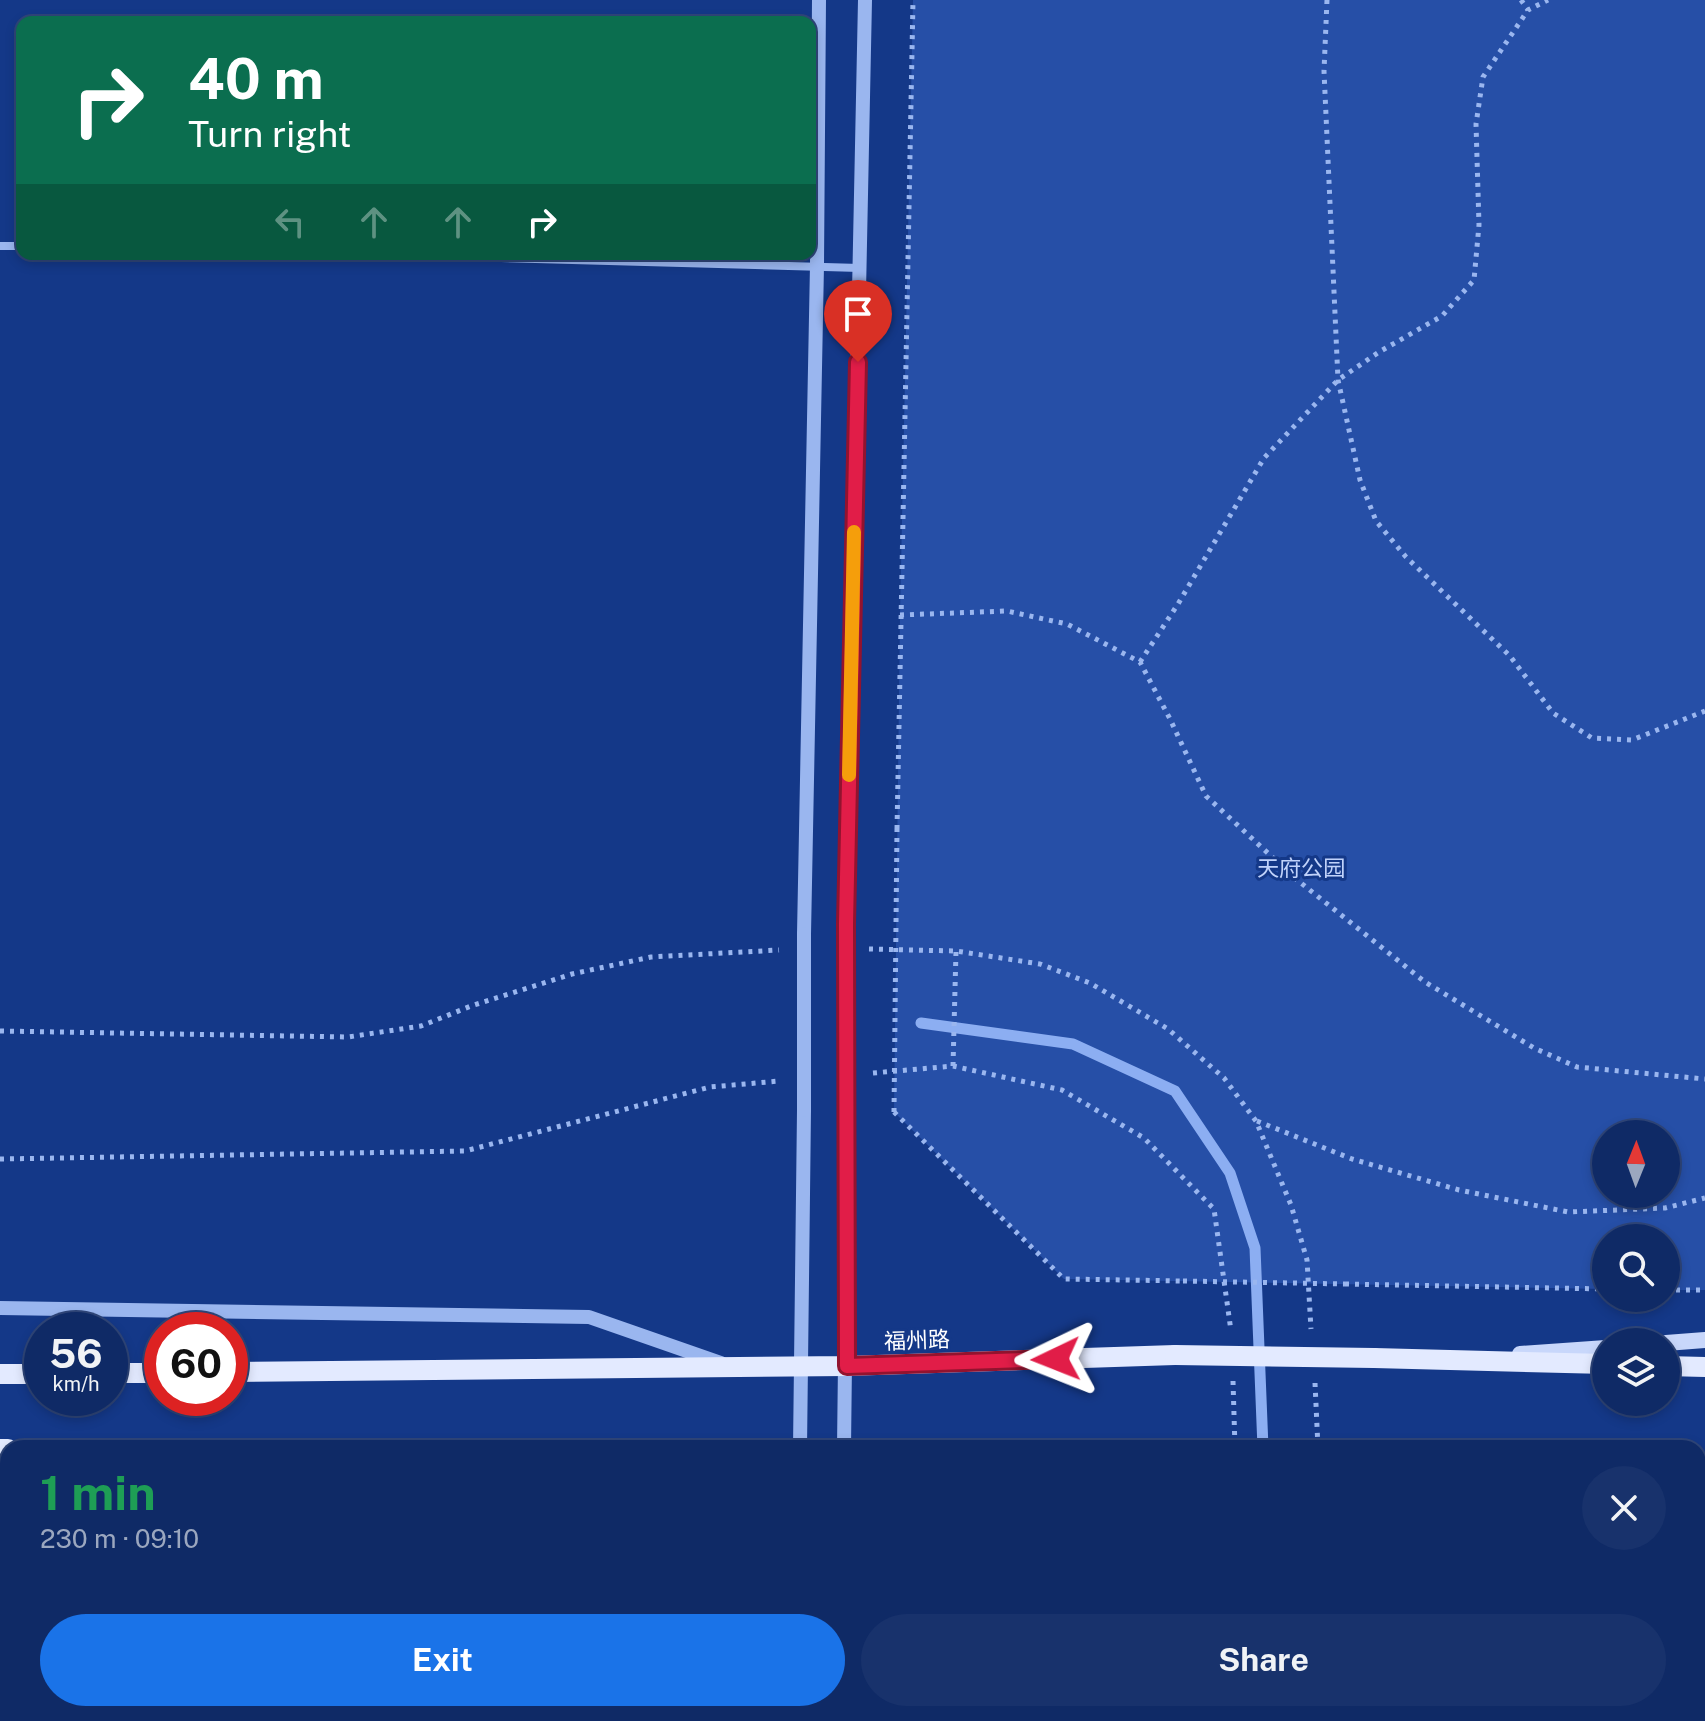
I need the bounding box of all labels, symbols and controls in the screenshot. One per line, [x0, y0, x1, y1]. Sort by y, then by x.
text: 40 m [188, 46, 324, 112]
icon: right [56, 48, 160, 152]
text: Turn right [188, 113, 351, 155]
icon: left [268, 200, 312, 244]
icon: ahead [352, 200, 396, 244]
icon: ahead [436, 200, 480, 244]
icon: right [520, 200, 564, 244]
pin [824, 280, 892, 362]
icon: arrive [836, 292, 880, 336]
park label: 天府公园 [1257, 855, 1345, 881]
north arrow [1592, 1120, 1680, 1208]
map controls [1592, 1120, 1680, 1416]
button: search [1592, 1224, 1680, 1312]
speed limit sign: 60 [144, 1312, 248, 1416]
position arrow [1014, 1317, 1098, 1401]
street label: 福州路 [884, 1326, 950, 1354]
button: layers [1592, 1328, 1680, 1416]
text: 56 [49, 1330, 103, 1377]
text: km/h [52, 1372, 100, 1396]
text: 1 min [40, 1464, 156, 1521]
button: close [1582, 1466, 1666, 1550]
text: 230 m · 09:10 [40, 1523, 199, 1554]
button: Exit [40, 1614, 845, 1706]
button: Share [861, 1614, 1666, 1706]

